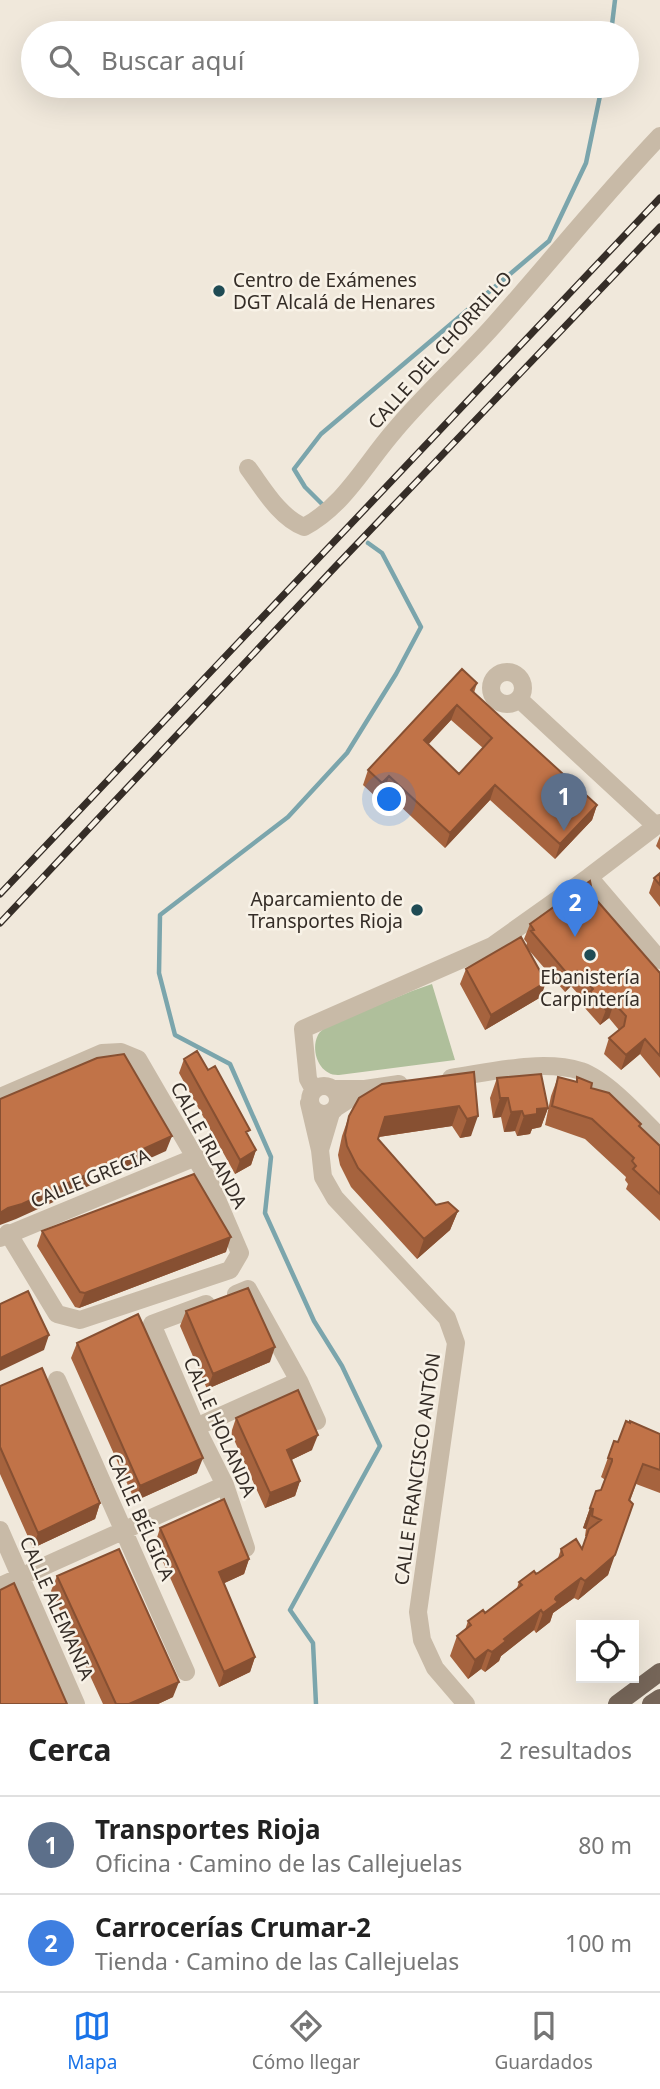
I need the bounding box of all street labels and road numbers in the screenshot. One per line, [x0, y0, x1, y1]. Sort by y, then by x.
street label: CALLE DEL CHORRILLO [362, 265, 518, 435]
street label: CALLE IRLANDA [165, 1077, 254, 1214]
street label: CALLE GRECIA [27, 1142, 154, 1214]
street label: CALLE FRANCISCO ANTÓN [388, 1351, 446, 1587]
street label: CALLE HOLANDA [177, 1353, 263, 1502]
street label: CALLE BÉLGICA [101, 1449, 181, 1585]
street label: CALLE ALEMANIA [14, 1532, 101, 1685]

